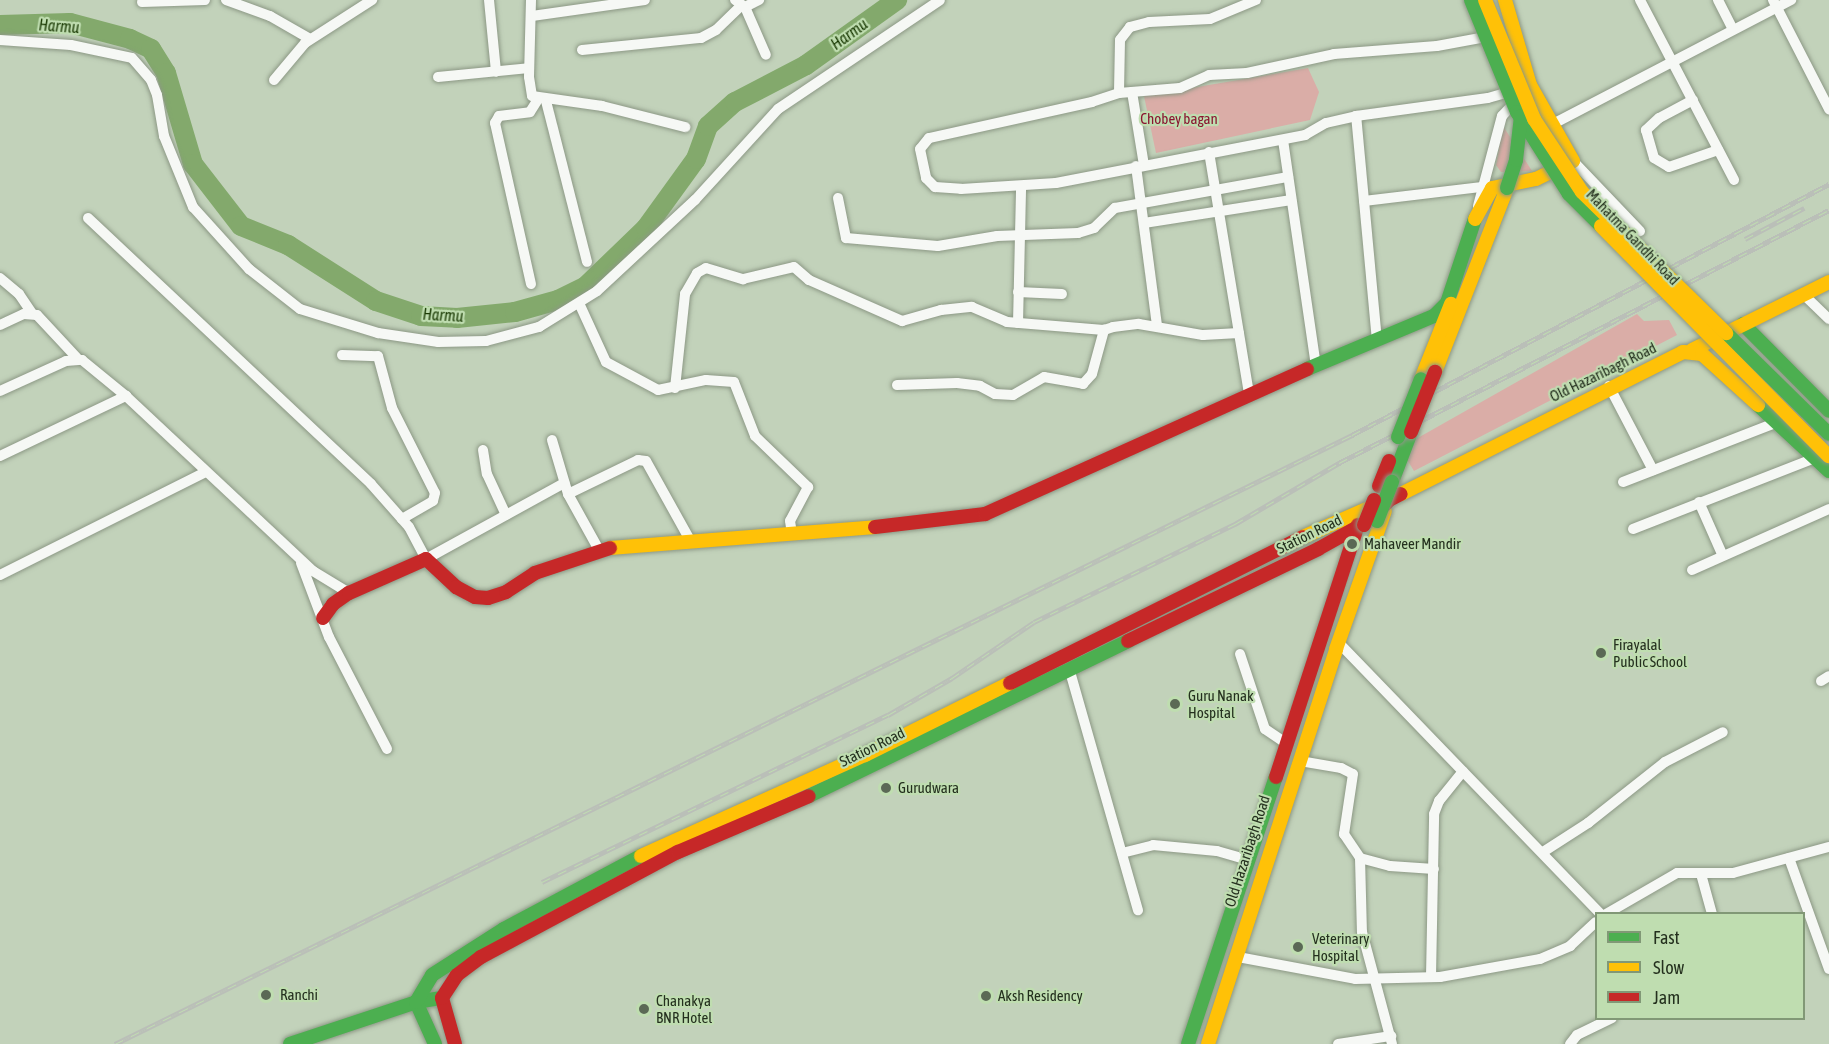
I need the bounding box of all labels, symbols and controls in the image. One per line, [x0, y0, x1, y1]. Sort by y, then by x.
water label: Harmu [827, 14, 871, 54]
water label: Harmu [38, 15, 80, 37]
park label: Chobey bagan [1140, 110, 1218, 128]
street label: Mahatma Gandhi Road [1583, 185, 1683, 289]
water label: Harmu [422, 304, 464, 326]
street label: Old Hazaribagh Road [1547, 338, 1659, 406]
street label: Station Road [1273, 510, 1345, 558]
place label: Mahaveer Mandir [1364, 535, 1461, 553]
marker: Mahaveer Mandir [1345, 537, 1359, 551]
place label: Firayalal Public School [1613, 635, 1687, 670]
marker: Firayalal Public School [1594, 646, 1608, 660]
place label: Guru Nanak Hospital [1188, 686, 1254, 721]
marker: Guru Nanak Hospital [1166, 695, 1184, 713]
street label: Station Road [836, 723, 908, 771]
place label: Gurudwara [898, 779, 959, 797]
marker: Gurudwara [879, 781, 893, 795]
street label: Old Hazaribagh Road [1220, 793, 1274, 909]
legend [1595, 912, 1805, 1020]
text: Fast [1653, 927, 1680, 948]
place label: Veterinary Hospital [1312, 929, 1369, 964]
marker: Veterinary Hospital [1289, 938, 1307, 956]
text: Slow [1653, 957, 1684, 978]
marker: Ranchi [257, 986, 275, 1004]
place label: Ranchi [280, 986, 318, 1004]
place label: Aksh Residency [998, 987, 1083, 1005]
text: Jam [1653, 987, 1680, 1008]
marker: Aksh Residency [979, 989, 993, 1003]
place label: Chanakya BNR Hotel [656, 991, 712, 1026]
marker: Chanakya BNR Hotel [637, 1002, 651, 1016]

